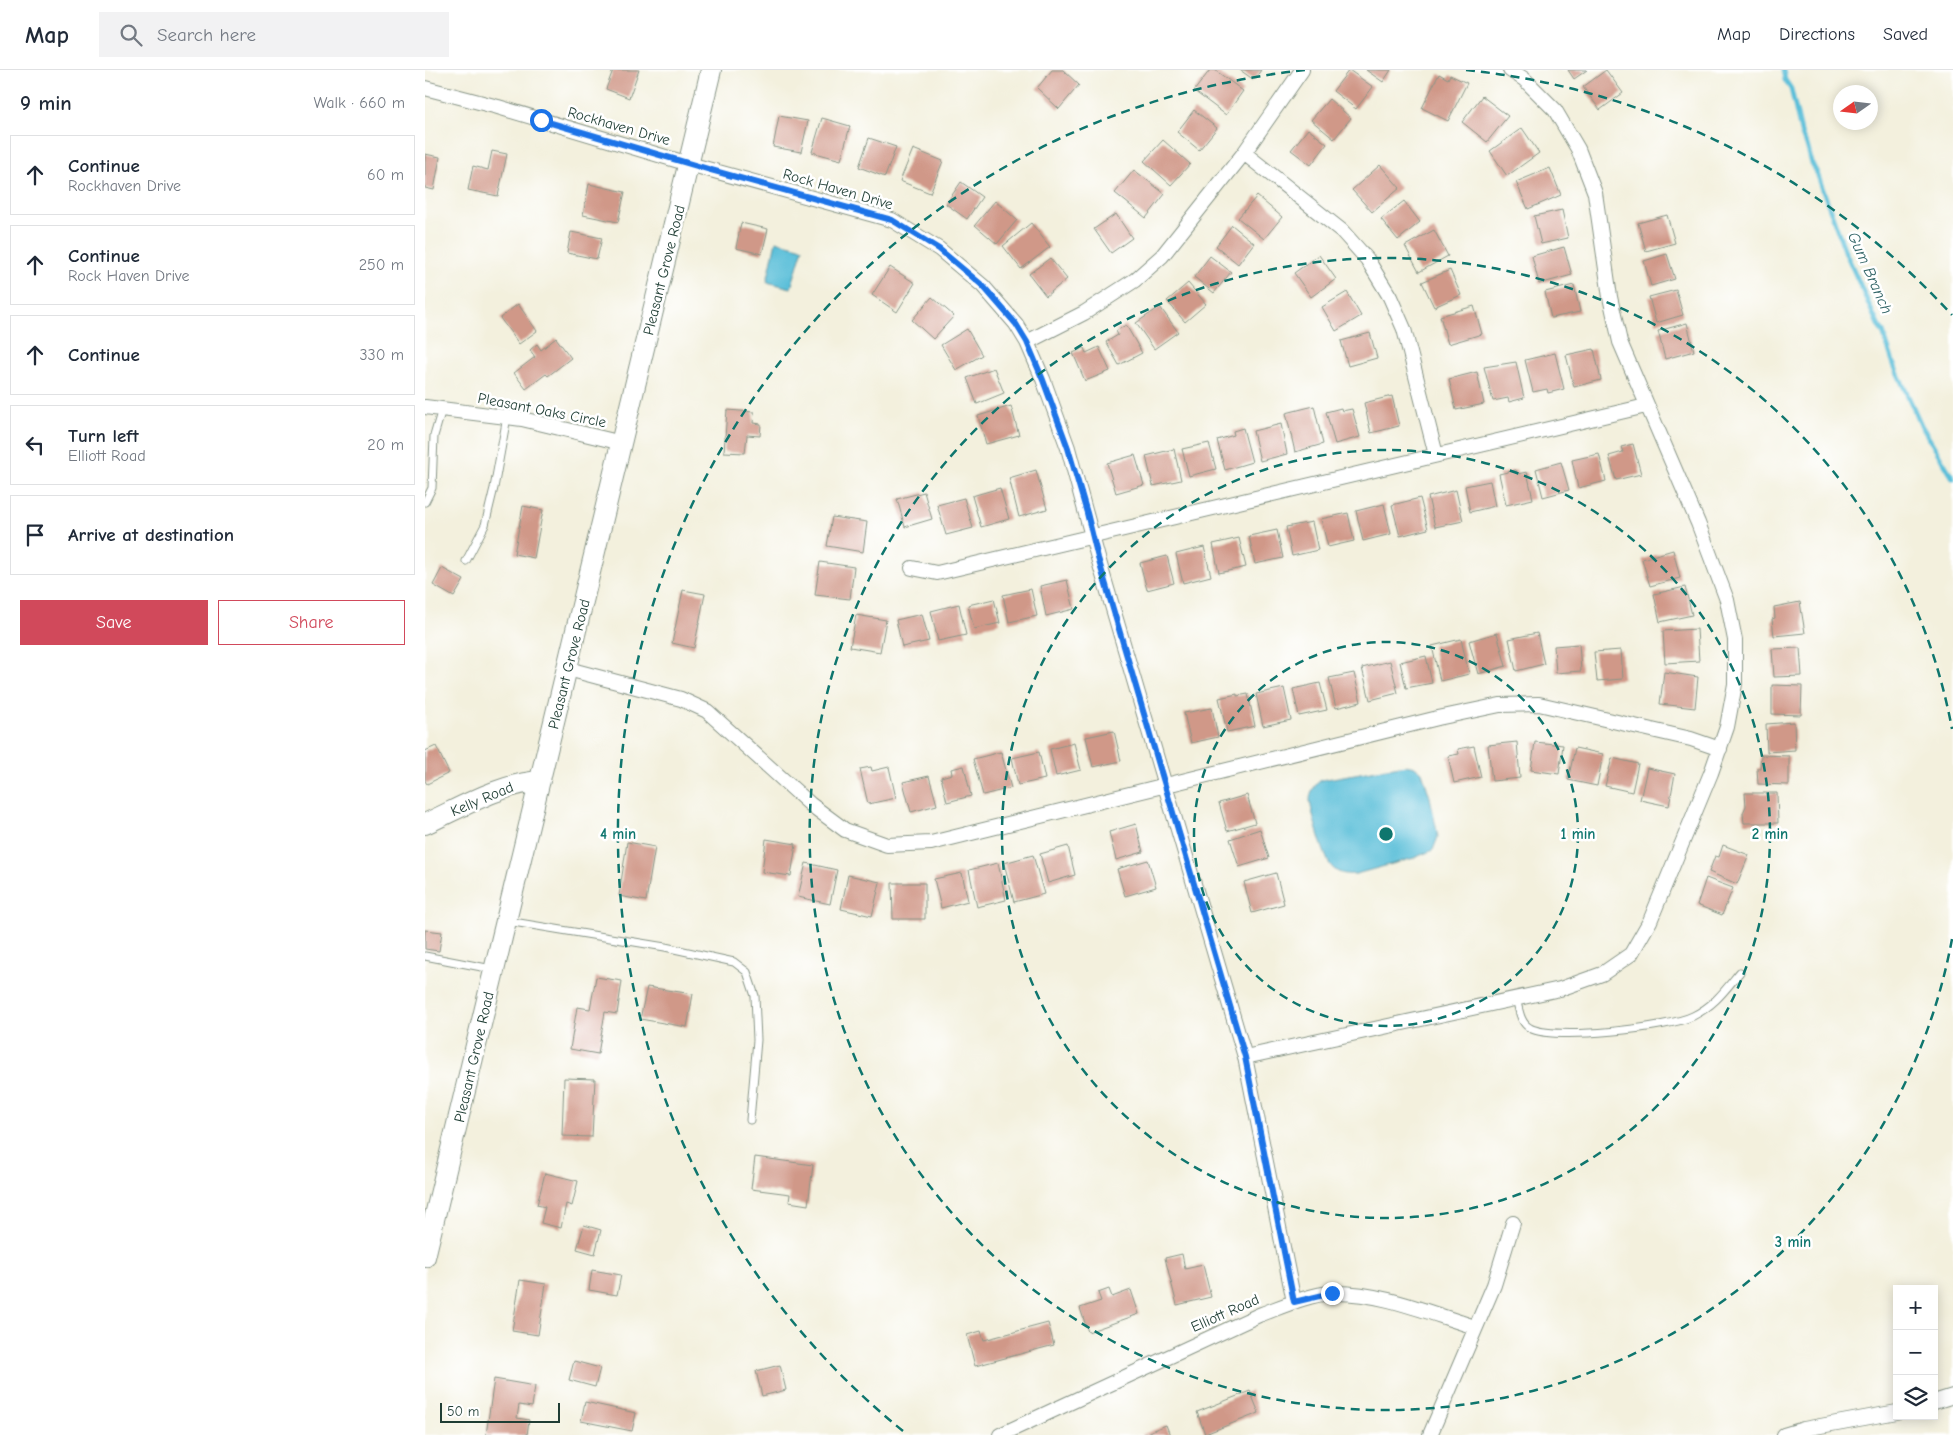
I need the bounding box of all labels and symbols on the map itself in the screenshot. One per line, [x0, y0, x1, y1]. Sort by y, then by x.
north arrow [1833, 85, 1878, 130]
street label: Rockhaven Drive [566, 103, 673, 149]
route start [530, 109, 553, 132]
street label: Rock Haven Drive [781, 165, 896, 213]
street label: Pleasant Grove Road [639, 203, 689, 337]
water label: Gum Branch [1844, 229, 1896, 317]
street label: Pleasant Oaks Circle [476, 389, 608, 431]
street label: Pleasant Grove Road [544, 597, 594, 731]
street label: Kelly Road [448, 778, 516, 820]
text: 4 min [600, 825, 636, 843]
centre of rings [1377, 825, 1395, 843]
text: 1 min [1561, 825, 1595, 843]
text: 2 min [1752, 825, 1788, 843]
street label: Pleasant Grove Road [450, 990, 498, 1124]
text: 3 min [1775, 1233, 1811, 1251]
route end [1321, 1282, 1344, 1305]
street label: Elliott Road [1188, 1290, 1262, 1336]
scale bar [440, 1400, 560, 1423]

